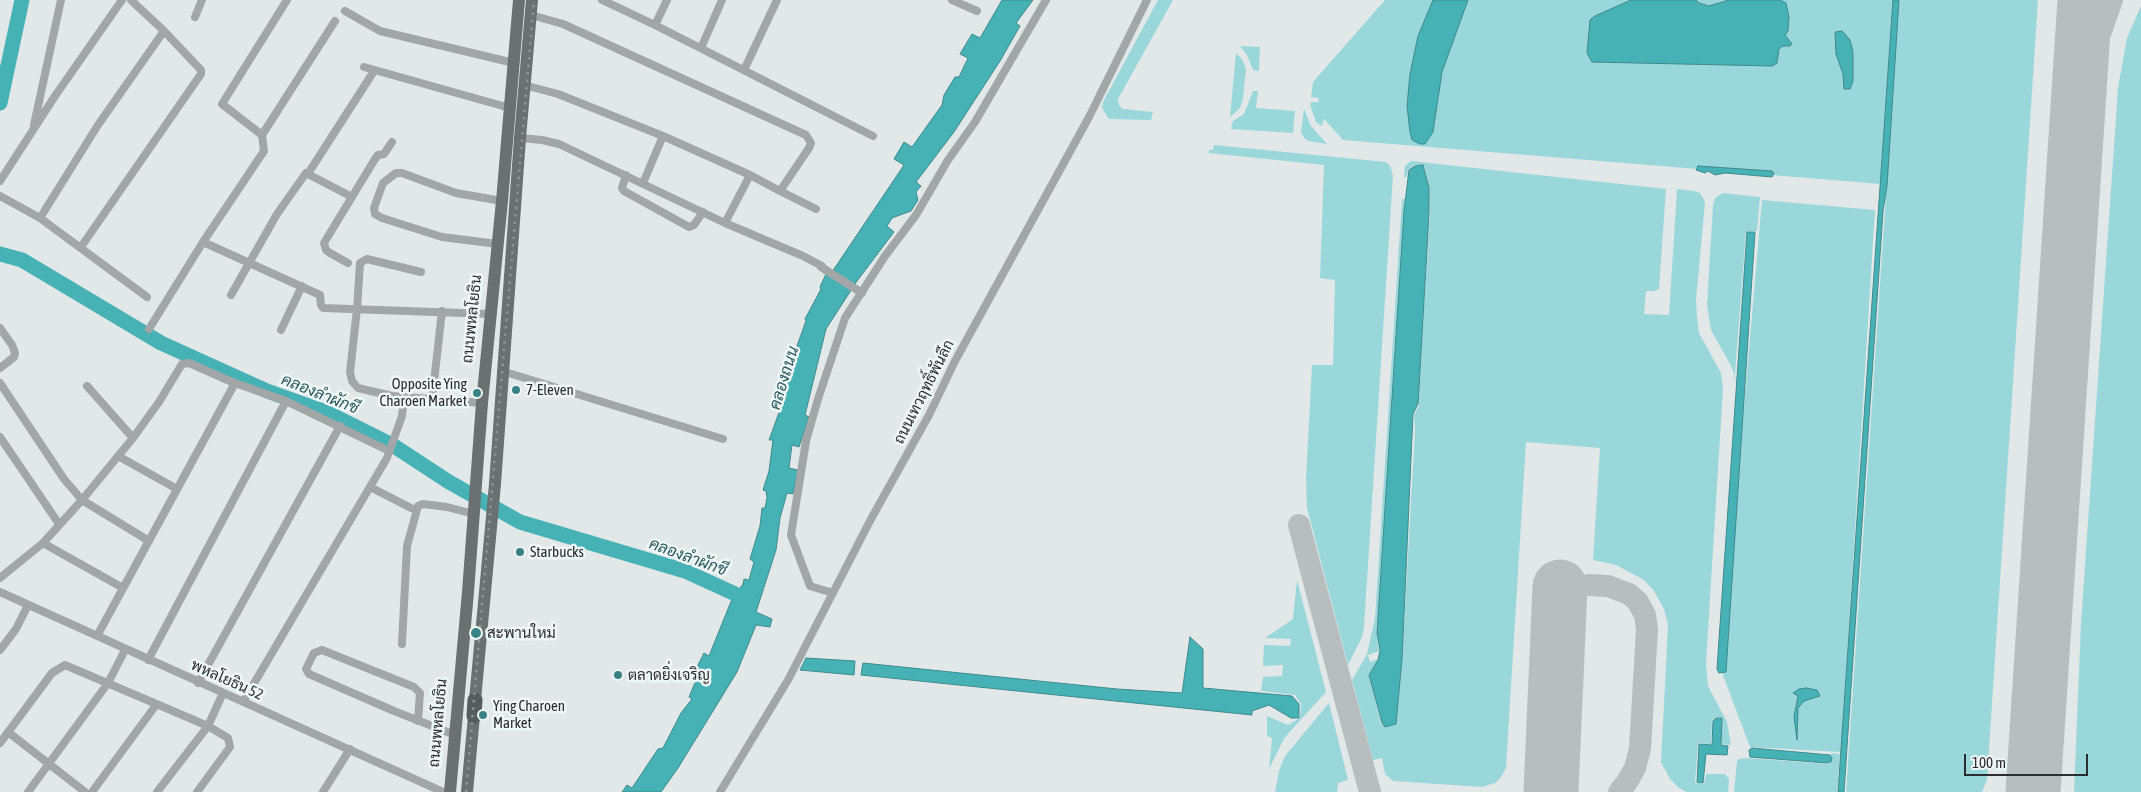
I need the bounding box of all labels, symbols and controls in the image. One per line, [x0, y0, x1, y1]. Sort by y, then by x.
street label: ถนนพหลโยธิน [458, 274, 486, 364]
street label: ถนนเทวฤทธิ์พันลึก [890, 337, 958, 447]
water label: คลองถนน [765, 344, 803, 412]
water label: คลองลำผักชี [279, 370, 361, 418]
place label: Opposite Ying Charoen Market [380, 375, 467, 410]
place label: 7-Eleven [526, 381, 574, 399]
marker: 7-Eleven [510, 384, 522, 396]
marker: Opposite Ying Charoen Market [471, 387, 483, 399]
water label: คลองลำผักชี [646, 534, 730, 580]
place label: Starbucks [530, 543, 584, 561]
marker: Starbucks [514, 546, 526, 558]
place label: สะพานใหม่ [487, 624, 556, 642]
marker: สะพานใหม่ [469, 626, 483, 640]
street label: พหลโยธิน 52 [188, 656, 266, 704]
place label: ตลาดยิ่งเจริญ [628, 666, 710, 684]
marker: ตลาดยิ่งเจริญ [612, 669, 624, 681]
street label: ถนนพหลโยธิน [425, 678, 451, 768]
place label: Ying Charoen Market [493, 697, 565, 732]
marker: Ying Charoen Market [477, 709, 489, 721]
scale bar [1966, 744, 2090, 776]
text: 100 m [1972, 754, 2006, 771]

